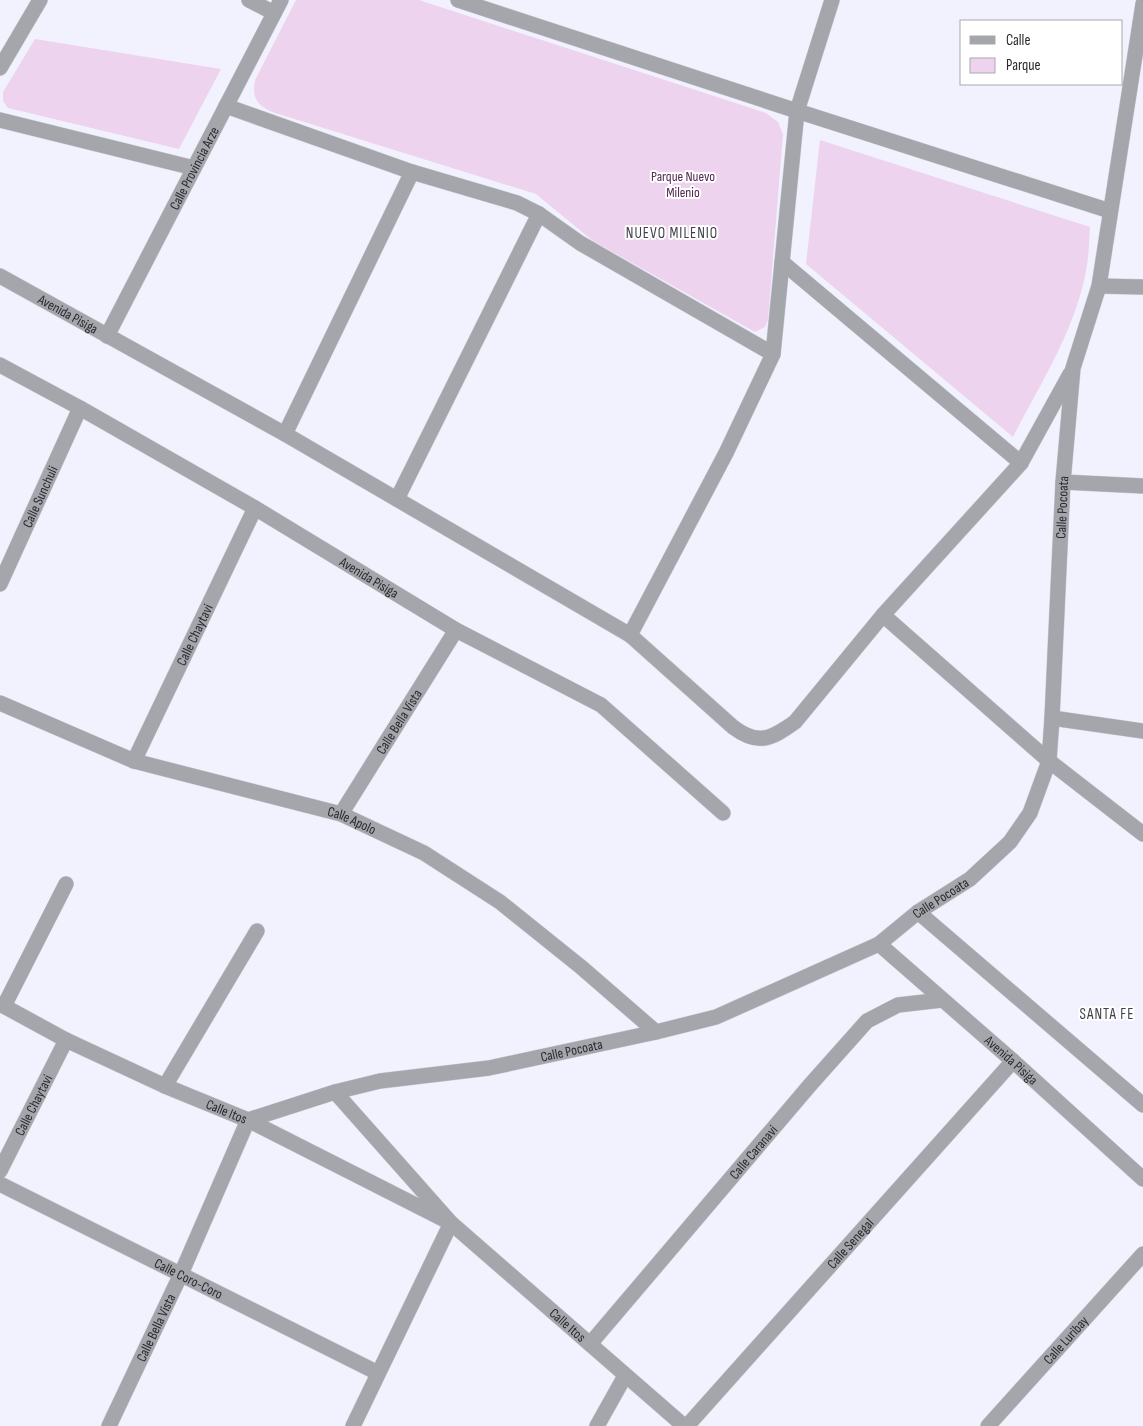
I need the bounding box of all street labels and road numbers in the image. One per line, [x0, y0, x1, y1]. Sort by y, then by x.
street label: Calle Provincia Arze [166, 124, 223, 213]
street label: Avenida Pisiga [34, 290, 101, 338]
street label: Calle Sunchuli [19, 463, 62, 530]
street label: Calle Pocoata [1052, 475, 1073, 539]
street label: Avenida Pisiga [336, 553, 402, 602]
street label: Calle Chaytavi [173, 601, 217, 668]
street label: Calle Bella Vista [373, 686, 426, 757]
street label: Calle Apolo [326, 803, 379, 838]
street label: Calle Pocoata [909, 874, 972, 922]
street label: Avenida Pisiga [980, 1031, 1041, 1089]
street label: Calle Pocoata [539, 1036, 604, 1066]
street label: Calle Chaytavi [11, 1072, 56, 1139]
street label: Calle Itos [203, 1096, 250, 1128]
street label: Calle Caranavi [726, 1122, 781, 1183]
street label: Calle Senegal [824, 1215, 877, 1272]
street label: Calle Coro-Coro [151, 1255, 226, 1303]
street label: Calle Bella Vista [133, 1291, 179, 1364]
street label: Calle Itos [546, 1305, 589, 1346]
street label: Calle Luribay [1040, 1312, 1093, 1368]

